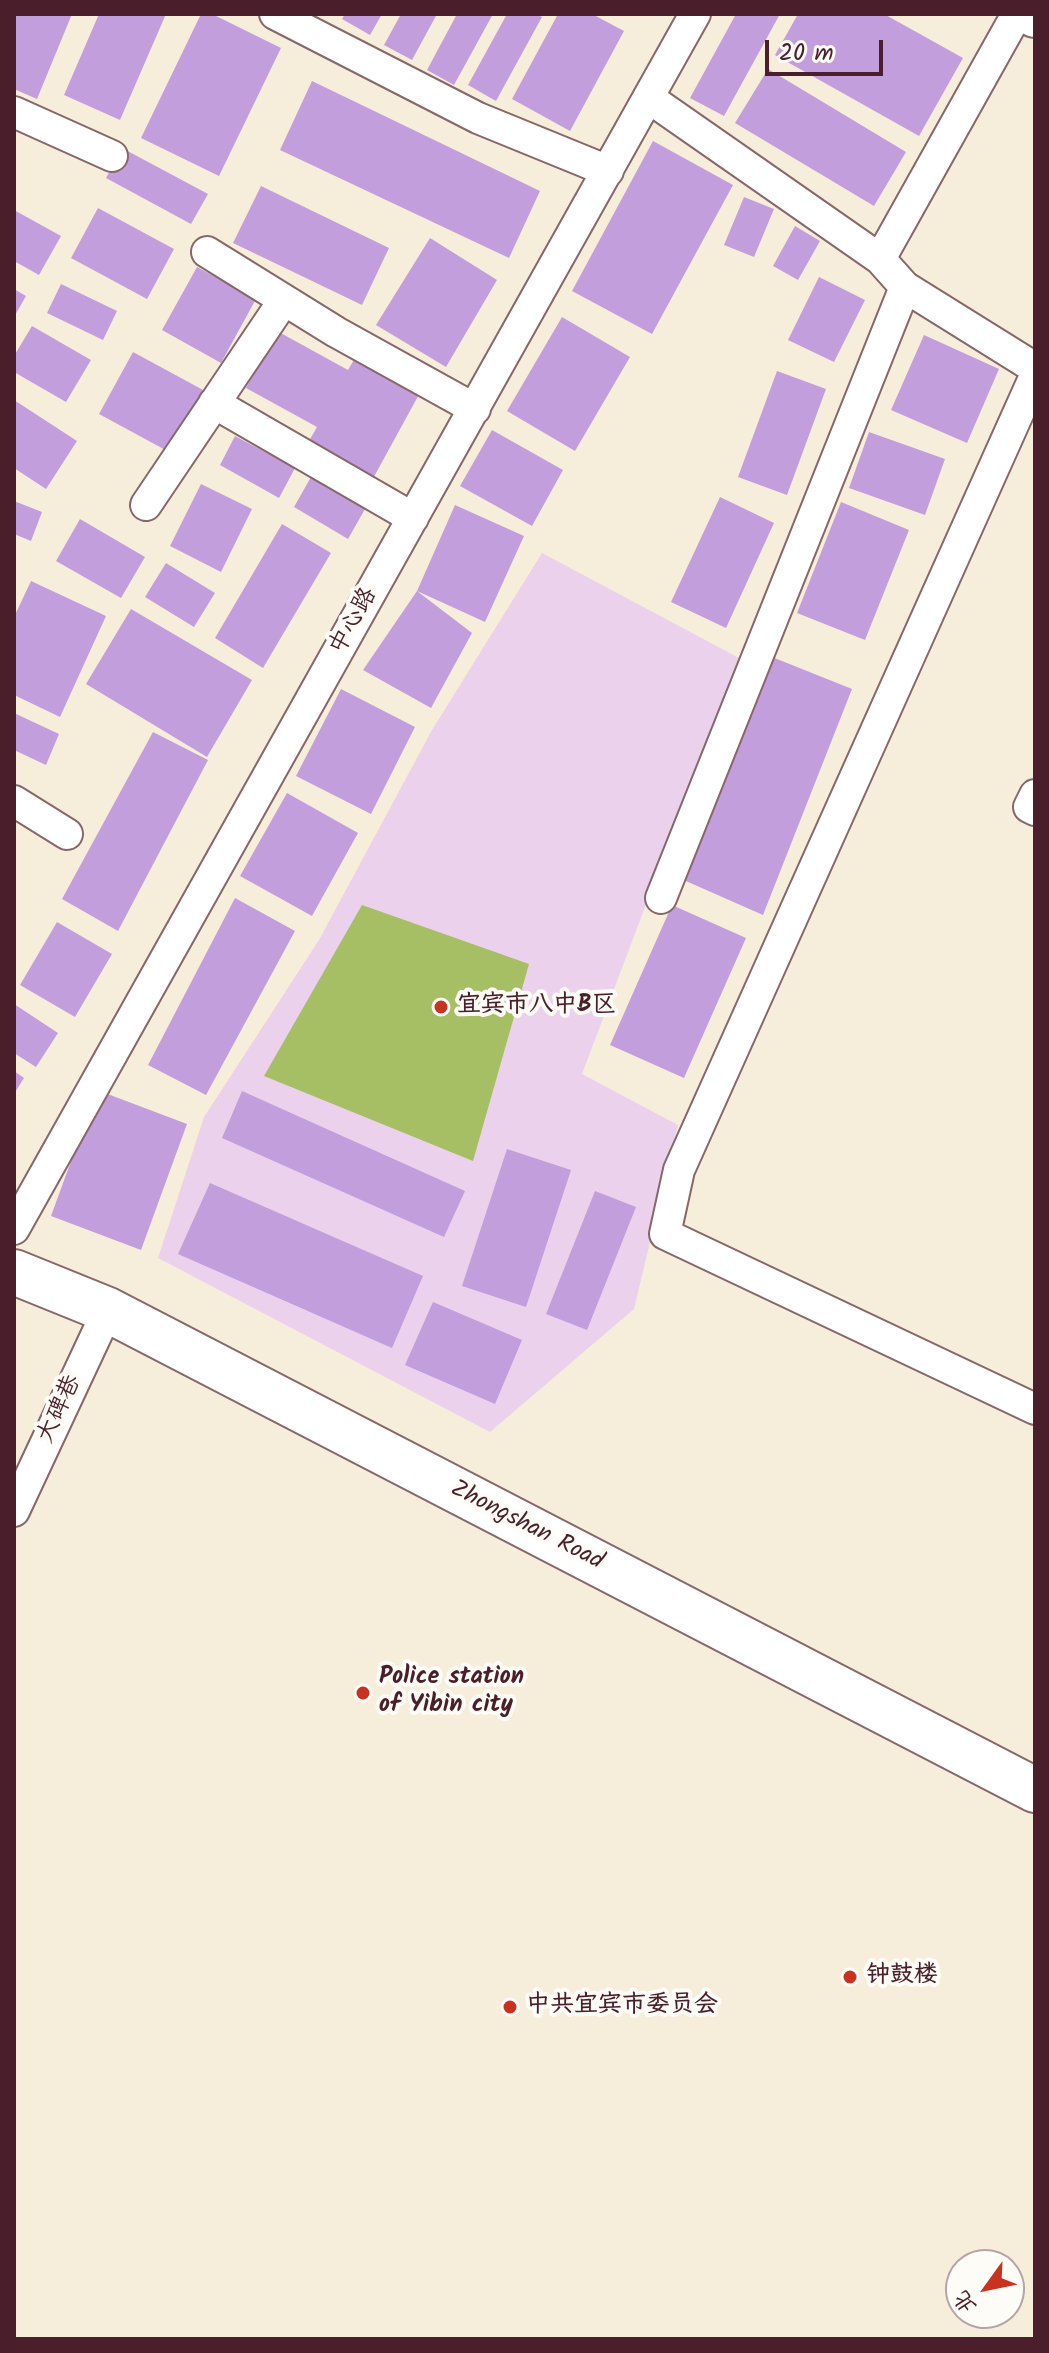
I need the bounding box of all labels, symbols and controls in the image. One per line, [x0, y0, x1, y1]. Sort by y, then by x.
scale bar [769, 24, 887, 74]
text: 20 m [779, 34, 834, 73]
street label: 中心路 [325, 584, 385, 660]
place label: 宜宾市八中B区 [457, 993, 616, 1021]
marker: 宜宾市八中B区 [432, 998, 450, 1016]
street label: 大碑巷 [33, 1371, 89, 1449]
street label: Zhongshan Road [445, 1476, 607, 1578]
place label: Police station of Yibin city [379, 1665, 524, 1721]
marker: Police station of Yibin city [354, 1684, 372, 1702]
place label: 钟鼓楼 [866, 1963, 938, 1991]
marker: 钟鼓楼 [841, 1968, 859, 1986]
place label: 中共宜宾市委员会 [526, 1993, 718, 2021]
marker: 中共宜宾市委员会 [501, 1998, 519, 2016]
north arrow [945, 2249, 1025, 2329]
text: 北 [945, 2282, 987, 2320]

